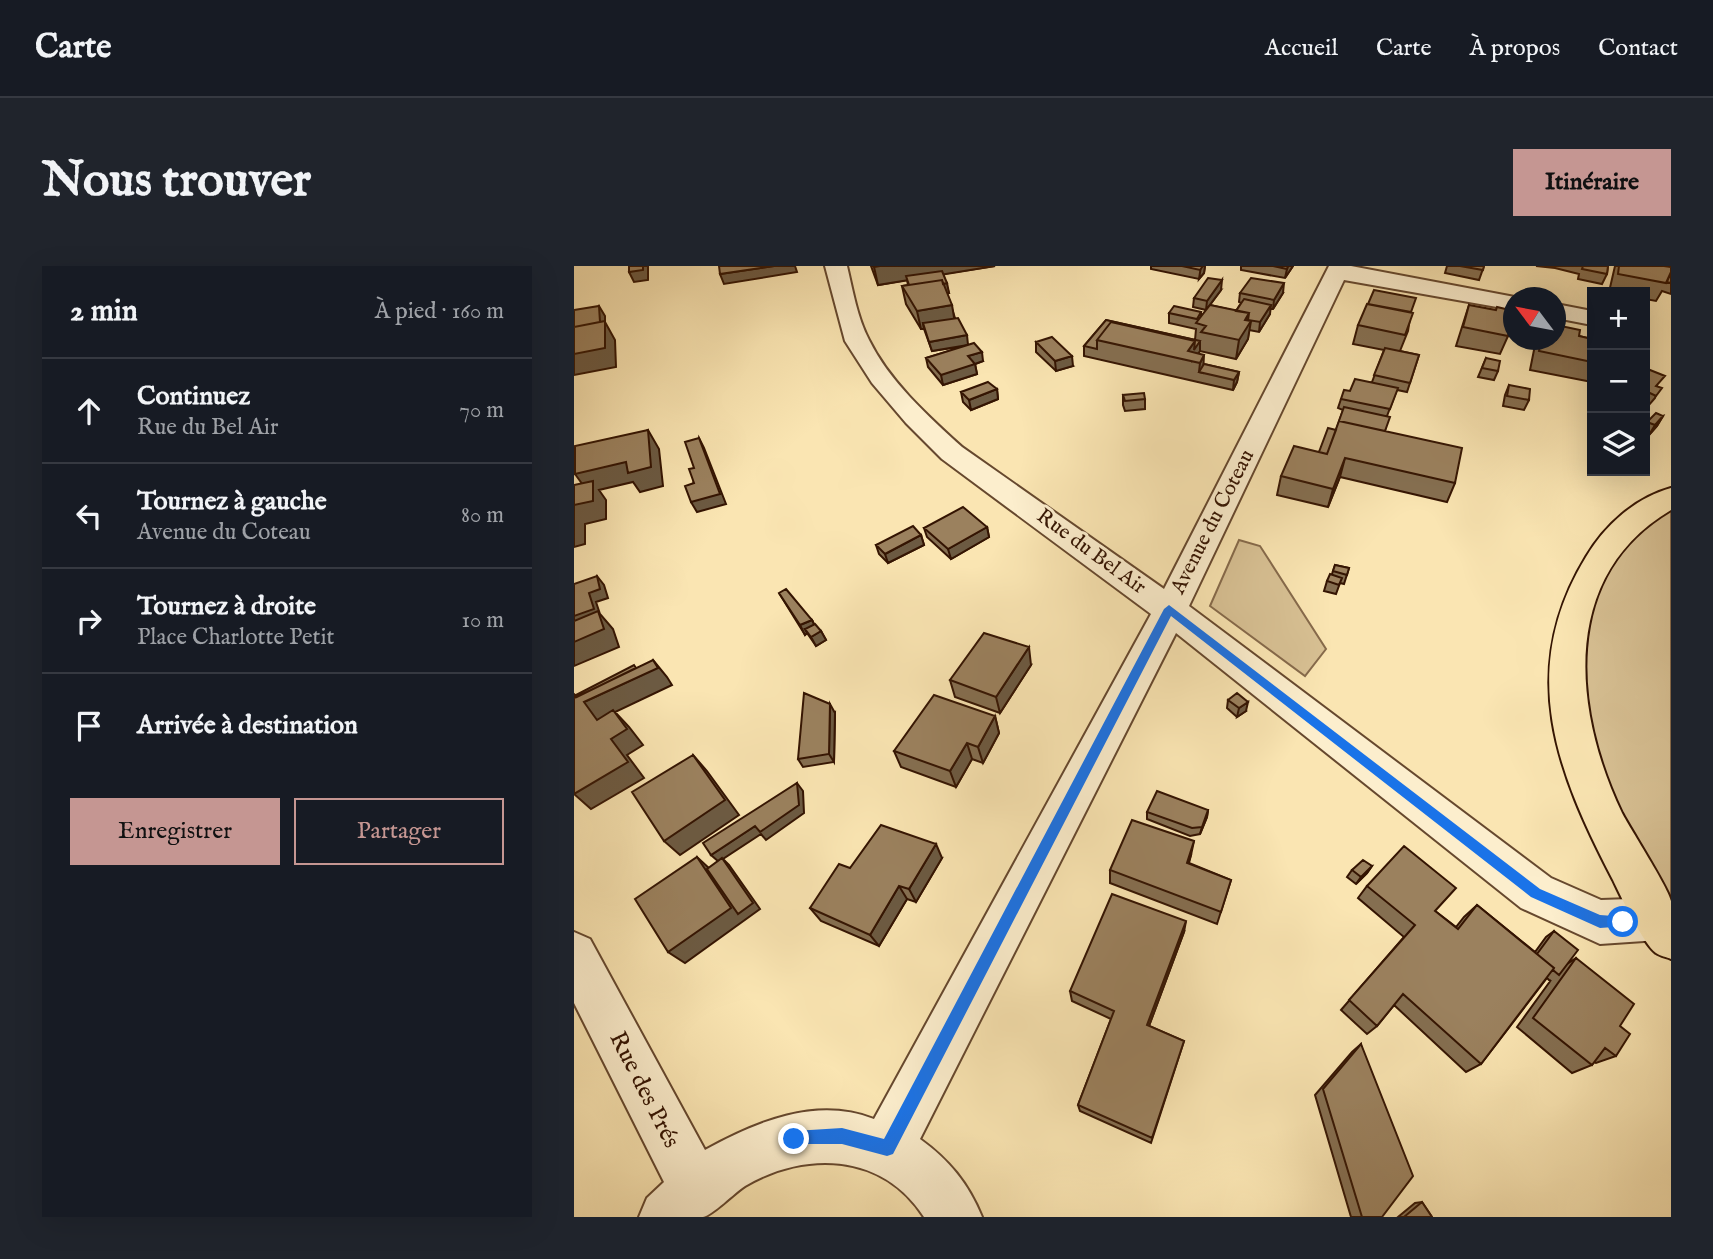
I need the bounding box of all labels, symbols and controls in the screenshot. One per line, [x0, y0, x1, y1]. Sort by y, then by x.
text: Carte [35, 27, 111, 69]
text: Accueil [1265, 33, 1338, 64]
text: Carte [1376, 33, 1432, 64]
text: À propos [1470, 33, 1560, 64]
text: Contact [1598, 33, 1678, 64]
button: Itinéraire [1513, 149, 1671, 216]
text: Nous trouver [42, 151, 311, 213]
north arrow [1503, 287, 1566, 350]
map controls [1587, 287, 1650, 476]
button: + [1587, 287, 1650, 350]
text: 2 min [70, 293, 138, 331]
text: À pied · 160 m [375, 297, 504, 326]
button: − [1587, 350, 1650, 413]
text: Continuez [137, 380, 250, 413]
icon: ahead [70, 392, 108, 430]
text: 70 m [459, 396, 504, 425]
text: Rue du Bel Air [137, 413, 278, 442]
button: layers [1587, 413, 1650, 476]
street label: Avenue du Coteau [1165, 445, 1261, 600]
text: Tournez à gauche [137, 485, 327, 518]
icon: left [70, 497, 108, 535]
text: 80 m [461, 501, 504, 530]
street label: Rue du Bel Air [1031, 503, 1151, 601]
text: Avenue du Coteau [137, 518, 311, 547]
text: Tournez à droite [137, 590, 316, 623]
icon: right [70, 602, 108, 640]
text: 10 m [461, 606, 504, 635]
text: Place Charlotte Petit [137, 623, 334, 652]
icon: arrive [70, 707, 108, 745]
text: Arrivée à destination [137, 709, 358, 742]
button: Enregistrer [70, 798, 280, 865]
button: Partager [294, 798, 504, 865]
route start [1607, 906, 1638, 937]
street label: Rue des Prés [601, 1027, 687, 1153]
route end [778, 1123, 809, 1154]

